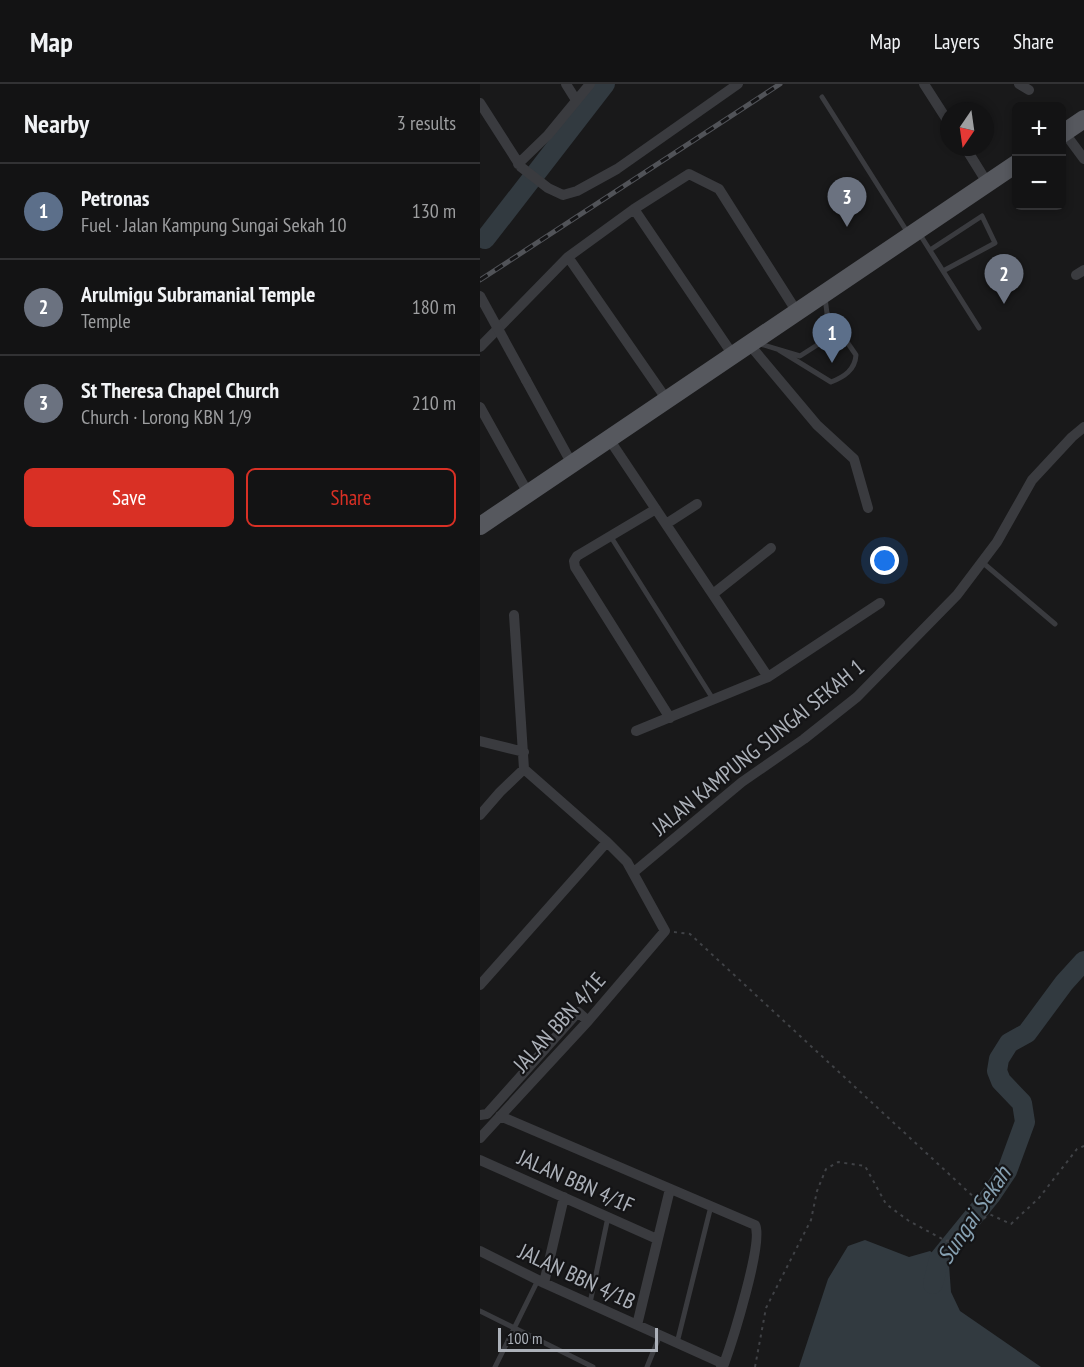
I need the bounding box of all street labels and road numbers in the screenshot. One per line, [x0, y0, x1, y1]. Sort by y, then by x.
street label: JALAN KAMPUNG SUNGAI SEKAH 1 [645, 653, 870, 842]
street label: JALAN BBN 4/1E [506, 966, 611, 1078]
street label: JALAN BBN 4/1F [513, 1142, 639, 1219]
street label: JALAN BBN 4/1B [513, 1236, 640, 1315]

